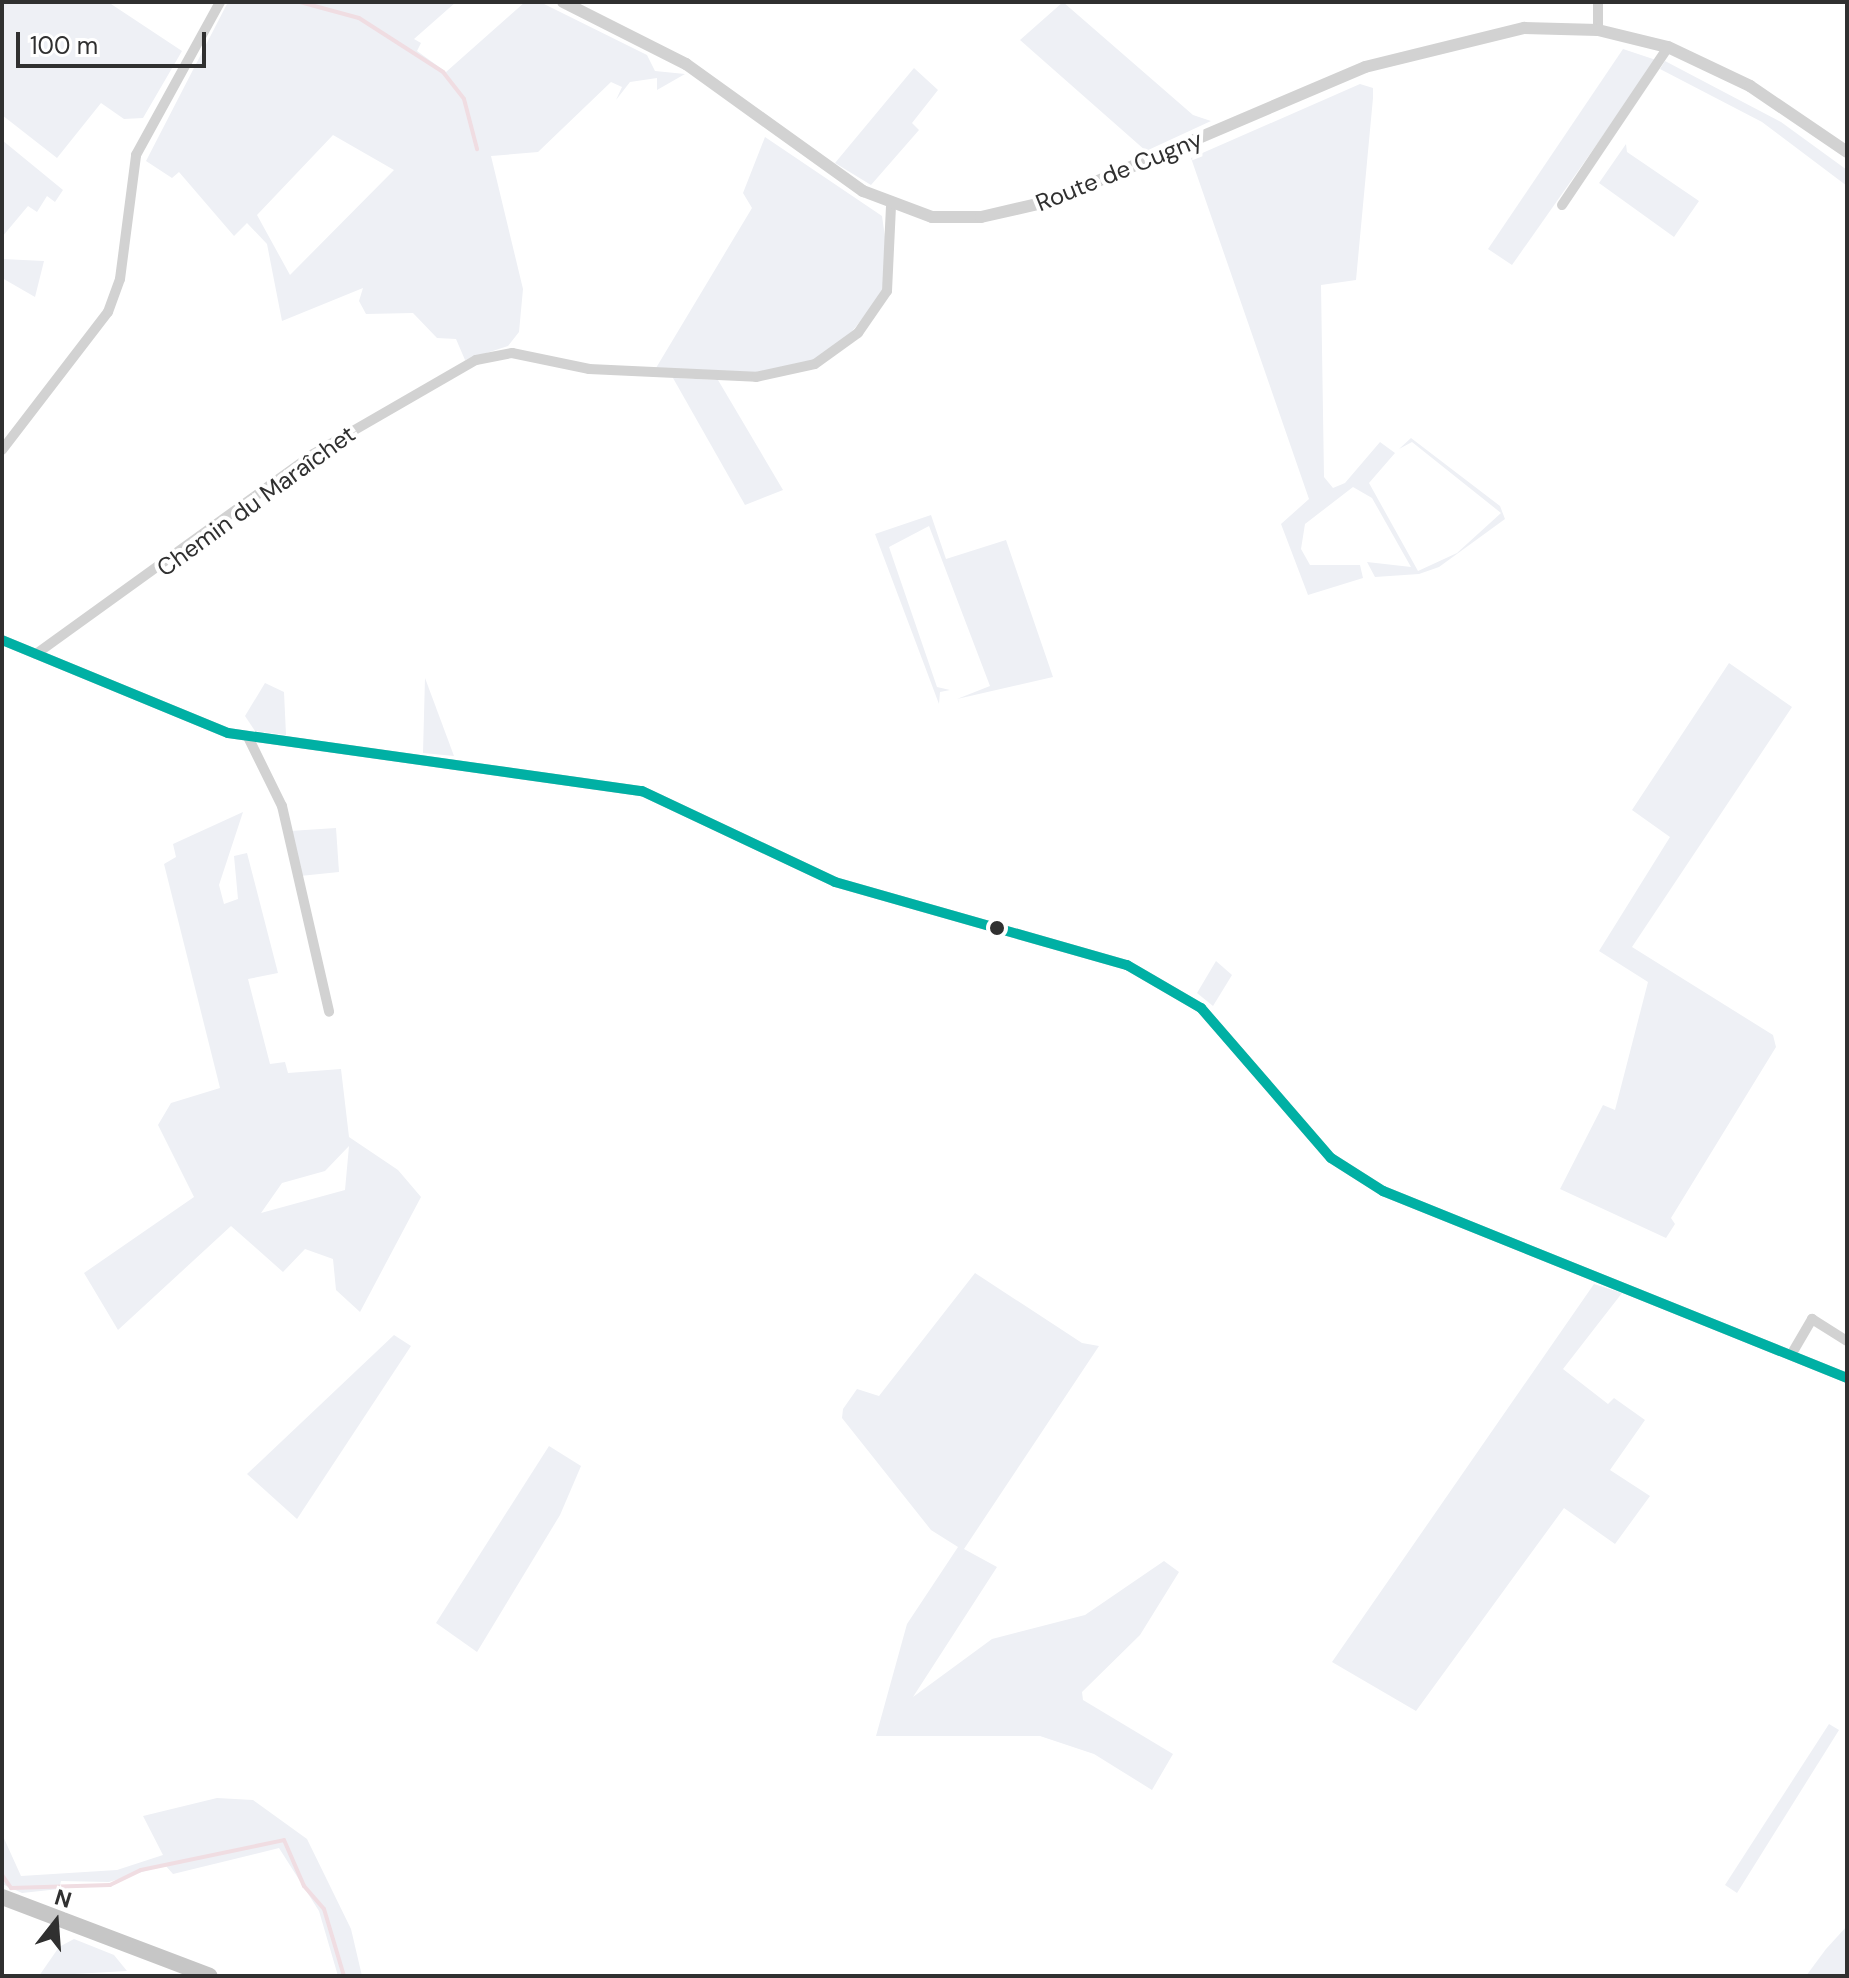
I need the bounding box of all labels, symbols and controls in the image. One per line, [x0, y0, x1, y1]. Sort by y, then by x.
scale bar [20, 16, 210, 66]
text: 100 m [30, 30, 98, 61]
street label: Route de Cugny [1032, 125, 1206, 217]
street label: Chemin du Maraîchet [151, 419, 361, 583]
unlabelled marker [989, 920, 1005, 936]
north arrow [16, 1882, 96, 1962]
text: N [51, 1882, 75, 1915]

